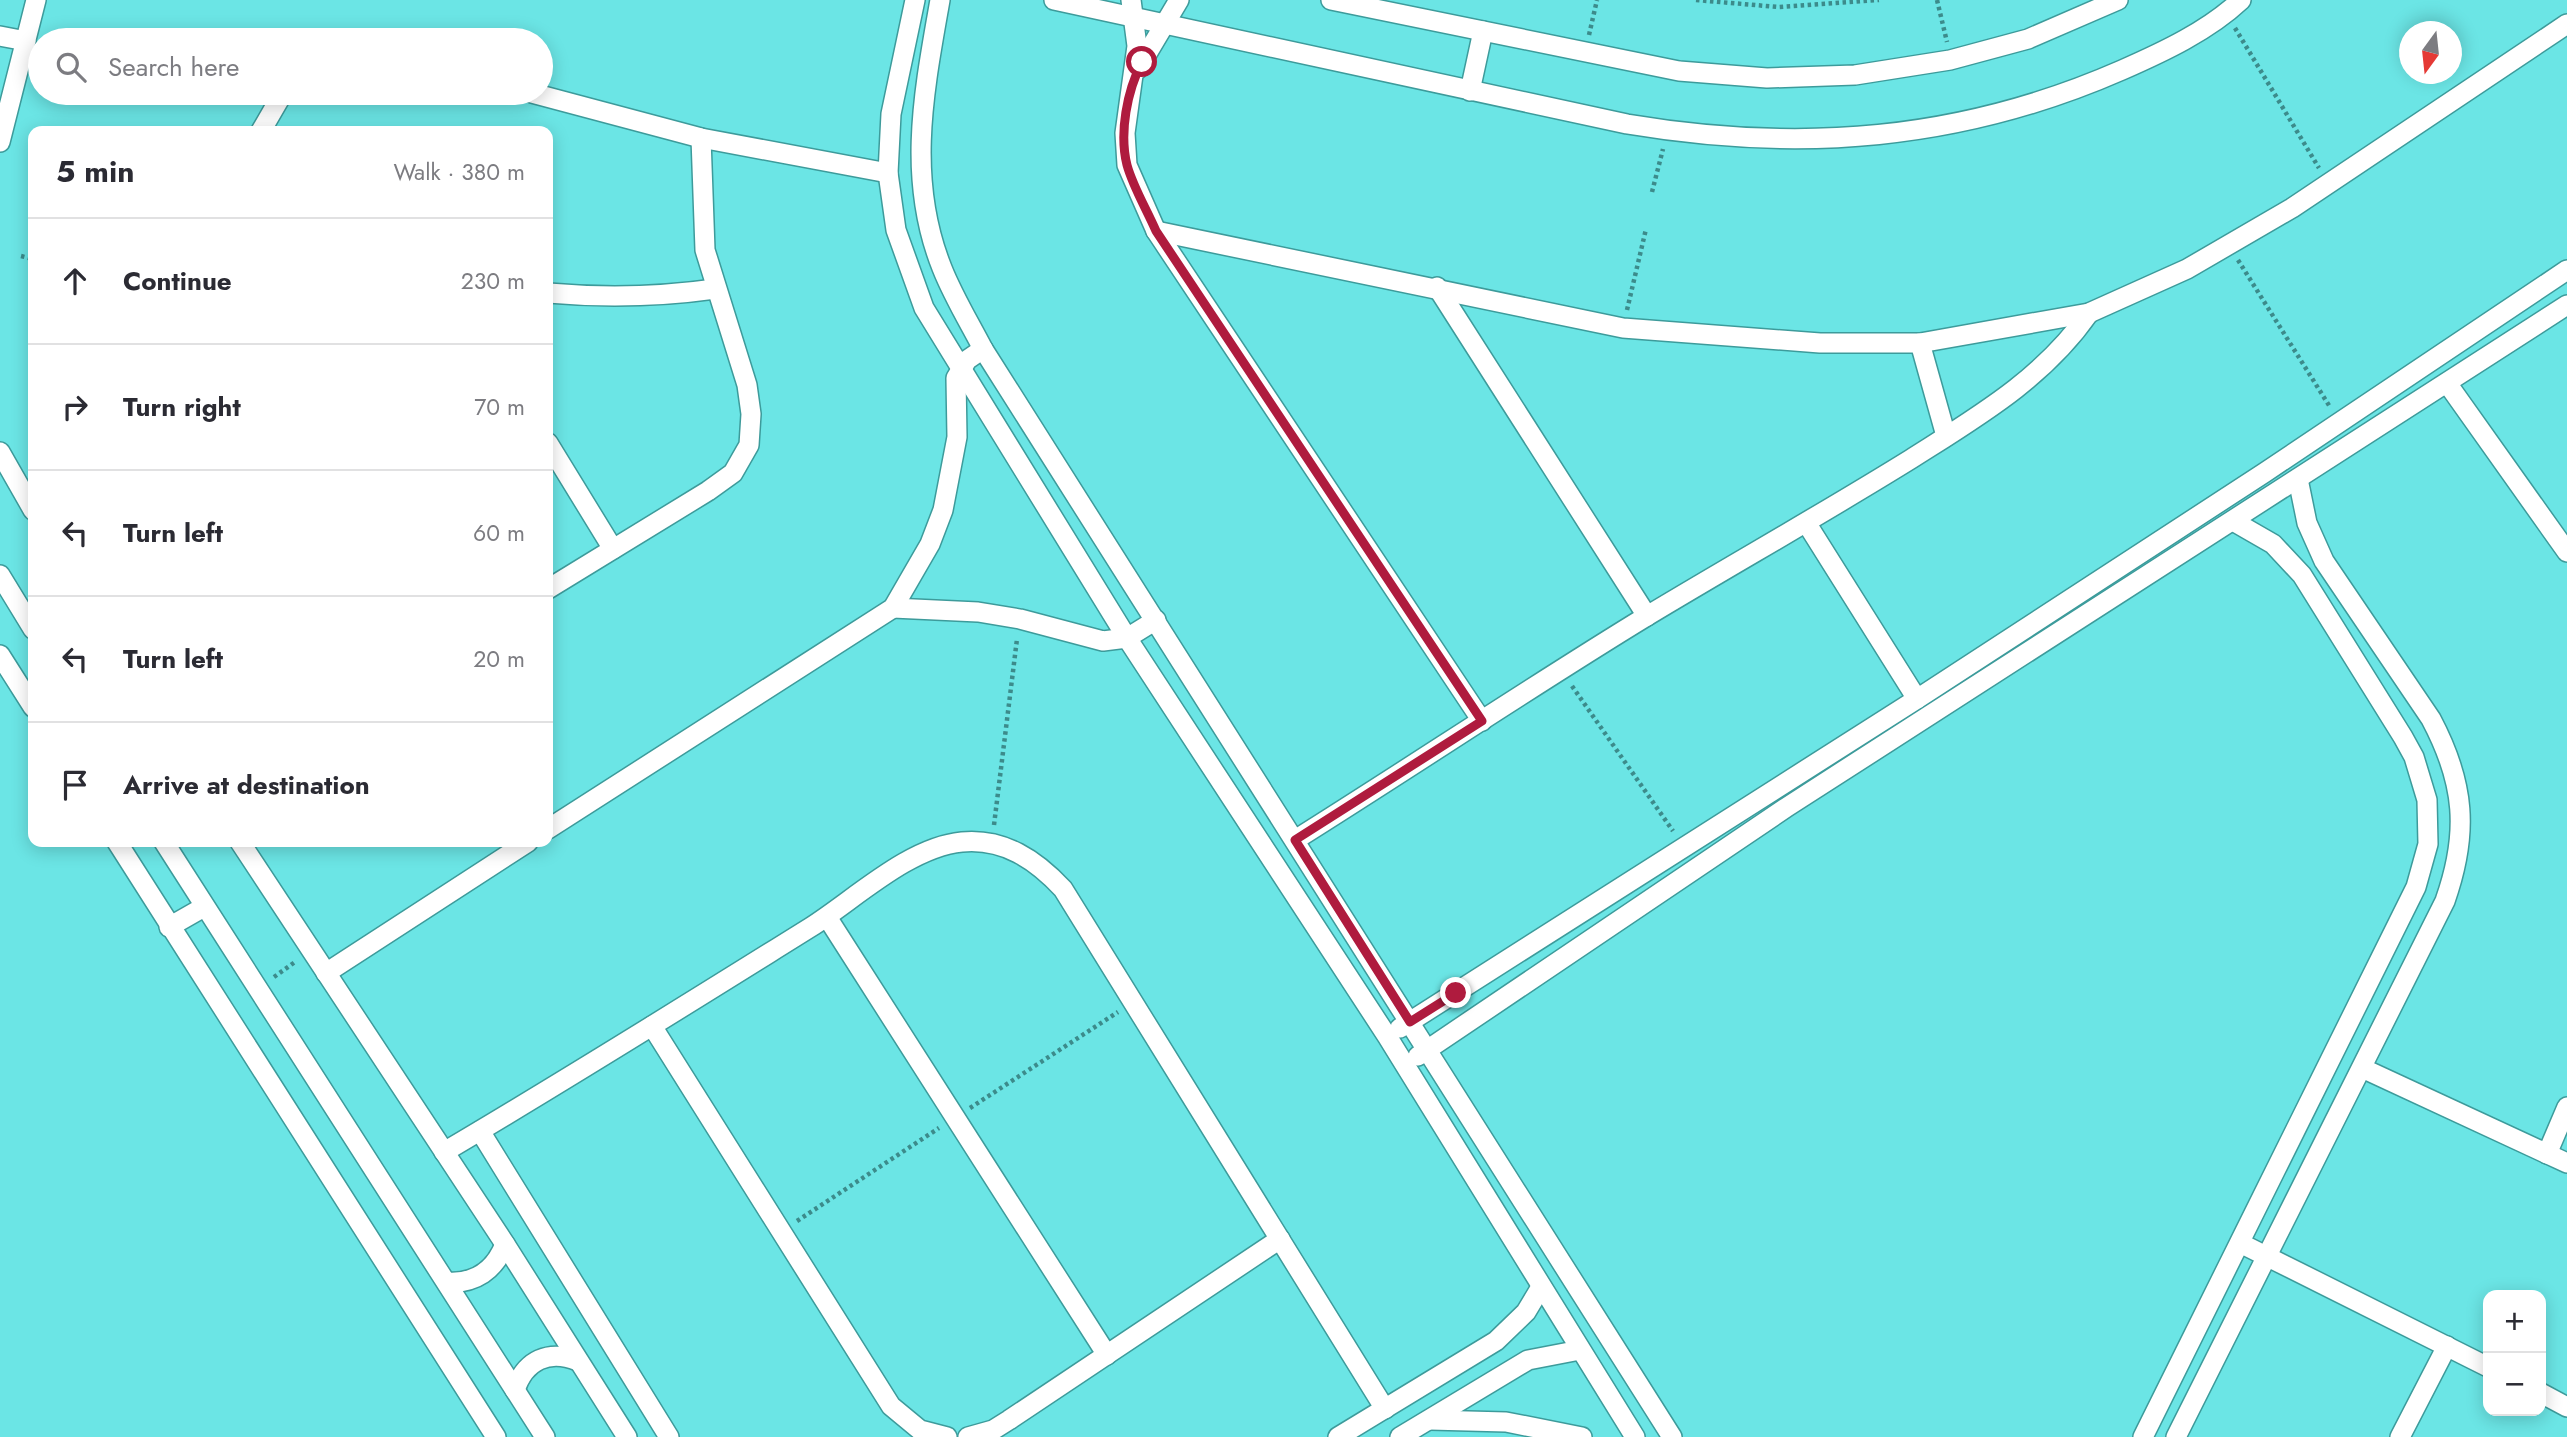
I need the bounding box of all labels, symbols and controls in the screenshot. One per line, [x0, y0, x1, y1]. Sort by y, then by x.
north arrow [2399, 21, 2462, 84]
search box [28, 28, 553, 105]
route start [1126, 46, 1157, 77]
icon: search [52, 48, 90, 86]
text: Search here [108, 48, 240, 86]
text: 5 min [56, 150, 134, 193]
text: Walk · 380 m [394, 155, 525, 189]
icon: ahead [56, 262, 94, 300]
text: Continue [123, 262, 232, 300]
text: 230 m [461, 264, 525, 298]
icon: right [56, 388, 94, 426]
text: Turn right [123, 388, 241, 426]
text: 70 m [474, 390, 525, 424]
icon: left [56, 514, 94, 552]
text: Turn left [123, 514, 223, 552]
text: 60 m [473, 516, 525, 550]
icon: left [56, 640, 94, 678]
text: Turn left [123, 640, 223, 678]
text: 20 m [473, 642, 525, 676]
icon: arrive [56, 766, 94, 804]
text: Arrive at destination [123, 766, 370, 804]
route end [1440, 977, 1471, 1008]
map controls [2483, 1290, 2546, 1416]
button: + [2483, 1290, 2546, 1353]
button: − [2483, 1353, 2546, 1416]

